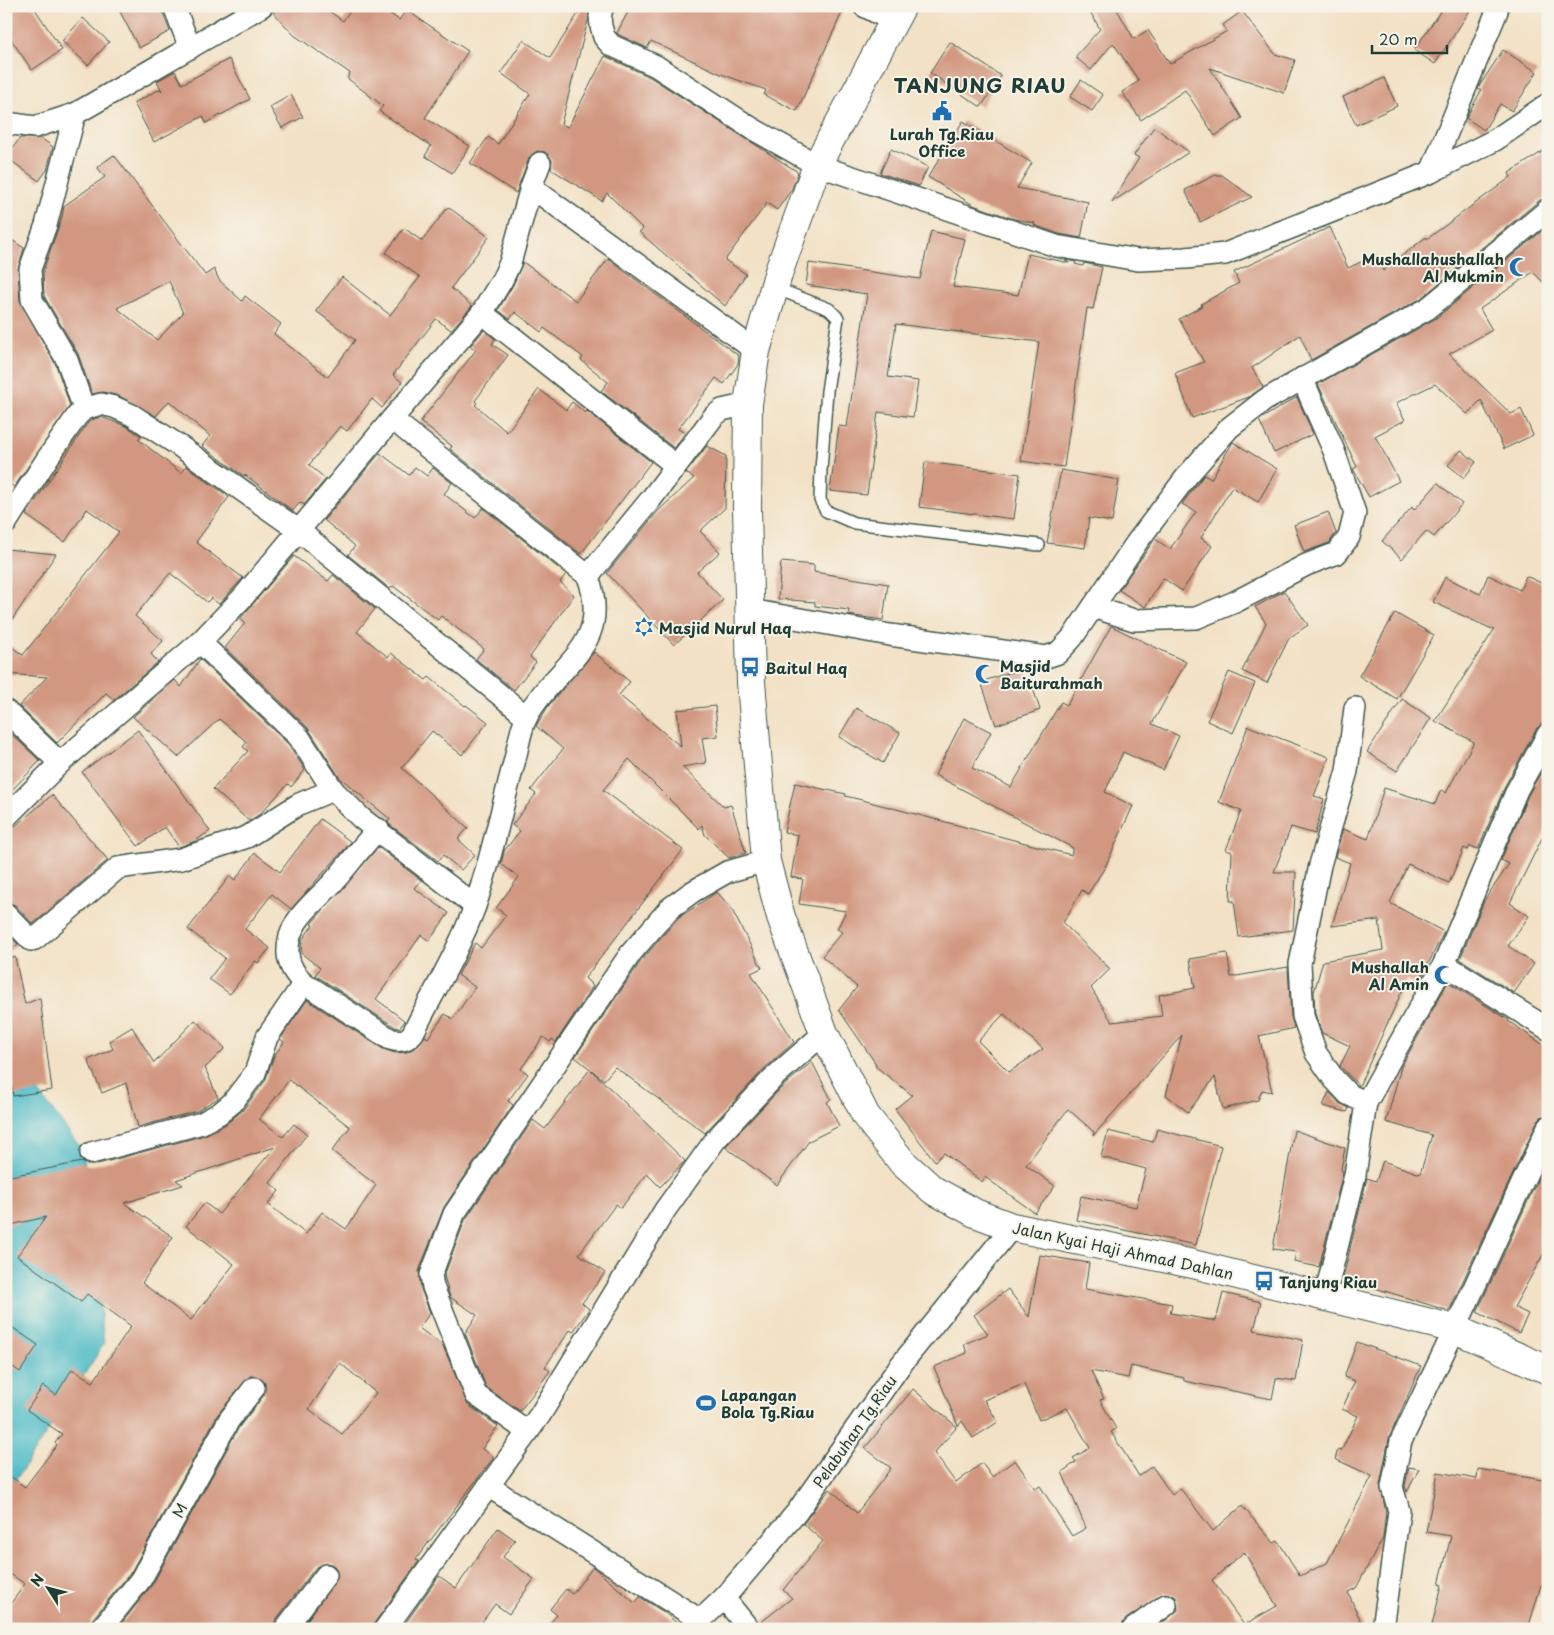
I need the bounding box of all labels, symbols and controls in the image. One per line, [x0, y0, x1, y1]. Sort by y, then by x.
scale bar [1372, 22, 1446, 54]
text: 20 m [1379, 27, 1418, 50]
district label: TANJUNG RIAU [893, 70, 1067, 100]
public building icon: Lurah Tg.Riau Office [931, 100, 953, 122]
place label: Lurah Tg.Riau Office [890, 122, 994, 162]
place label: Mushallahushallah Al Mukmin [1362, 247, 1504, 287]
mosque icon: Mushallahushallah Al Mukmin [1508, 256, 1530, 278]
synagogue icon: Masjid Nurul Haq [633, 616, 655, 638]
place label: Masjid Nurul Haq [659, 616, 792, 639]
place label: Masjid Baiturahmah [1000, 654, 1103, 694]
bus stop icon: Baitul Haq [739, 656, 761, 678]
place label: Baitul Haq [765, 656, 847, 679]
mosque icon: Masjid Baiturahmah [974, 663, 996, 685]
place label: Mushallah Al Amin [1351, 955, 1429, 995]
mosque icon: Mushallah Al Amin [1433, 964, 1455, 986]
street label: Jalan Kyai Haji Ahmad Dahlan [1010, 1215, 1236, 1285]
bus stop icon: Tanjung Riau [1253, 1270, 1275, 1292]
place label: Tanjung Riau [1279, 1270, 1377, 1293]
street label: Pelabuhan Tg.Riau [806, 1370, 902, 1492]
place label: Lapangan Bola Tg.Riau [721, 1383, 815, 1423]
sports icon: Lapangan Bola Tg.Riau [695, 1392, 717, 1414]
street label: M [166, 1498, 192, 1522]
north arrow [22, 1562, 72, 1612]
text: N [25, 1569, 49, 1591]

